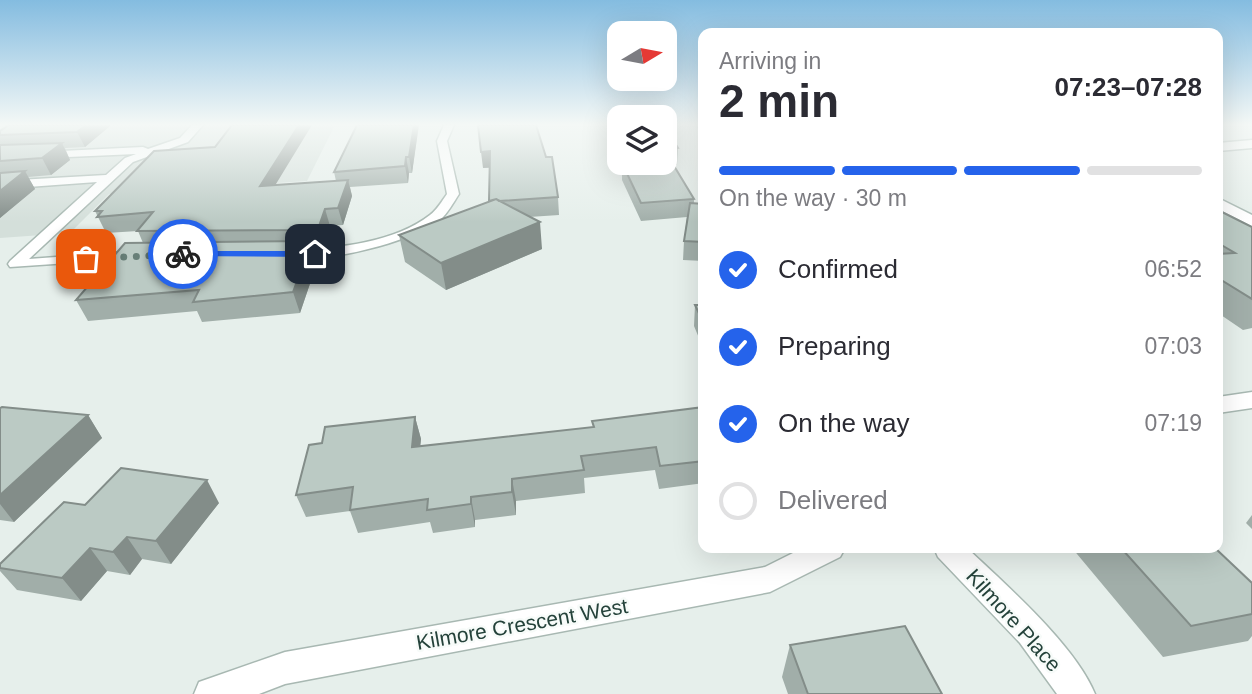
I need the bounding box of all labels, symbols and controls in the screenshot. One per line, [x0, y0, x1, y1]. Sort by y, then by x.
north arrow [607, 21, 677, 91]
map controls [607, 21, 677, 175]
text: Arriving in [719, 48, 821, 74]
text: 07:23–07:28 [1055, 72, 1202, 102]
text: 2 min [719, 75, 839, 127]
button: layers [607, 105, 677, 175]
text: On the way · 30 m [719, 185, 907, 211]
courier [148, 219, 218, 289]
pin [285, 224, 345, 284]
pin [56, 229, 116, 289]
icon: bike [164, 235, 202, 273]
icon: home [296, 235, 334, 273]
icon: bag [67, 240, 105, 278]
icon: check [719, 251, 757, 289]
text: Confirmed [778, 254, 898, 284]
text: 06:52 [1144, 256, 1202, 282]
icon: check [719, 328, 757, 366]
text: Preparing [778, 331, 891, 361]
text: 07:03 [1144, 333, 1202, 359]
icon: check [719, 405, 757, 443]
text: On the way [778, 408, 910, 438]
text: 07:19 [1144, 410, 1202, 436]
text: Delivered [778, 485, 888, 515]
street label: Kilmore Place [962, 564, 1066, 676]
street label: Kilmore Crescent West [414, 594, 630, 654]

